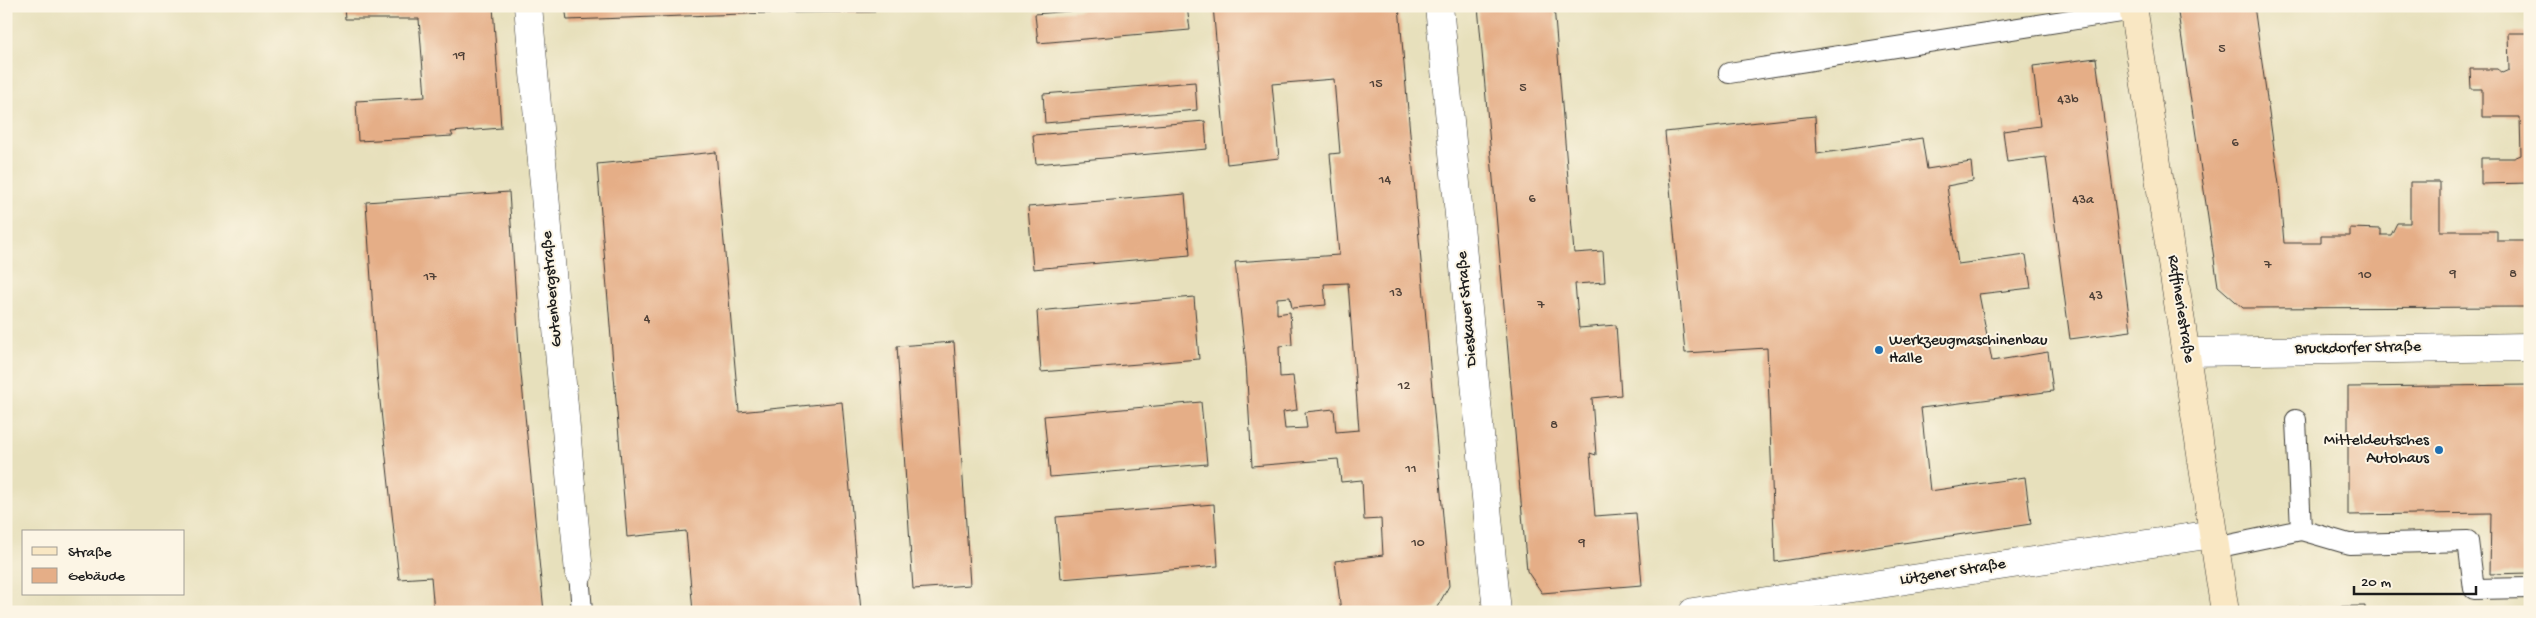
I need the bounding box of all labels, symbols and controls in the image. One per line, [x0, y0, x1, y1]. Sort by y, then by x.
house number: 5 [2218, 41, 2226, 58]
house number: 19 [452, 48, 465, 65]
house number: 15 [1368, 76, 1383, 93]
house number: 5 [1519, 80, 1527, 97]
house number: 43b [2057, 92, 2079, 109]
house number: 6 [2231, 135, 2239, 152]
house number: 14 [1378, 172, 1392, 189]
house number: 6 [1528, 191, 1536, 208]
house number: 43a [2072, 192, 2095, 209]
street label: Gutenbergstraße [538, 229, 568, 348]
street label: Dieskauer Straße [1453, 250, 1483, 368]
street label: Raffineriestraße [2162, 254, 2198, 365]
house number: 7 [2263, 257, 2272, 274]
house number: 9 [2448, 266, 2457, 283]
house number: 8 [2509, 266, 2517, 283]
house number: 10 [2357, 267, 2372, 284]
house number: 17 [423, 269, 437, 286]
house number: 13 [1389, 285, 1402, 302]
house number: 43 [2089, 288, 2103, 305]
house number: 7 [1536, 297, 1545, 314]
house number: 4 [644, 311, 651, 328]
place label: Werkzeugmaschinenbau Halle [1889, 332, 2048, 369]
street label: Bruckdorfer Straße [2294, 338, 2422, 360]
marker: Werkzeugmaschinenbau Halle [1873, 344, 1885, 356]
house number: 12 [1397, 378, 1410, 395]
house number: 8 [1550, 417, 1558, 434]
place label: Mitteldeutsches Autohaus [2324, 432, 2430, 469]
marker: Mitteldeutsches Autohaus [2433, 444, 2445, 456]
house number: 11 [1404, 461, 1417, 478]
legend [22, 530, 185, 596]
house number: 10 [1410, 535, 1425, 552]
house number: 9 [1577, 535, 1586, 552]
text: Straße [68, 544, 112, 562]
street label: Lützener Straße [1899, 555, 2008, 591]
scale bar [2354, 563, 2476, 595]
text: Gebäude [68, 568, 125, 586]
text: 20 m [2361, 574, 2391, 592]

